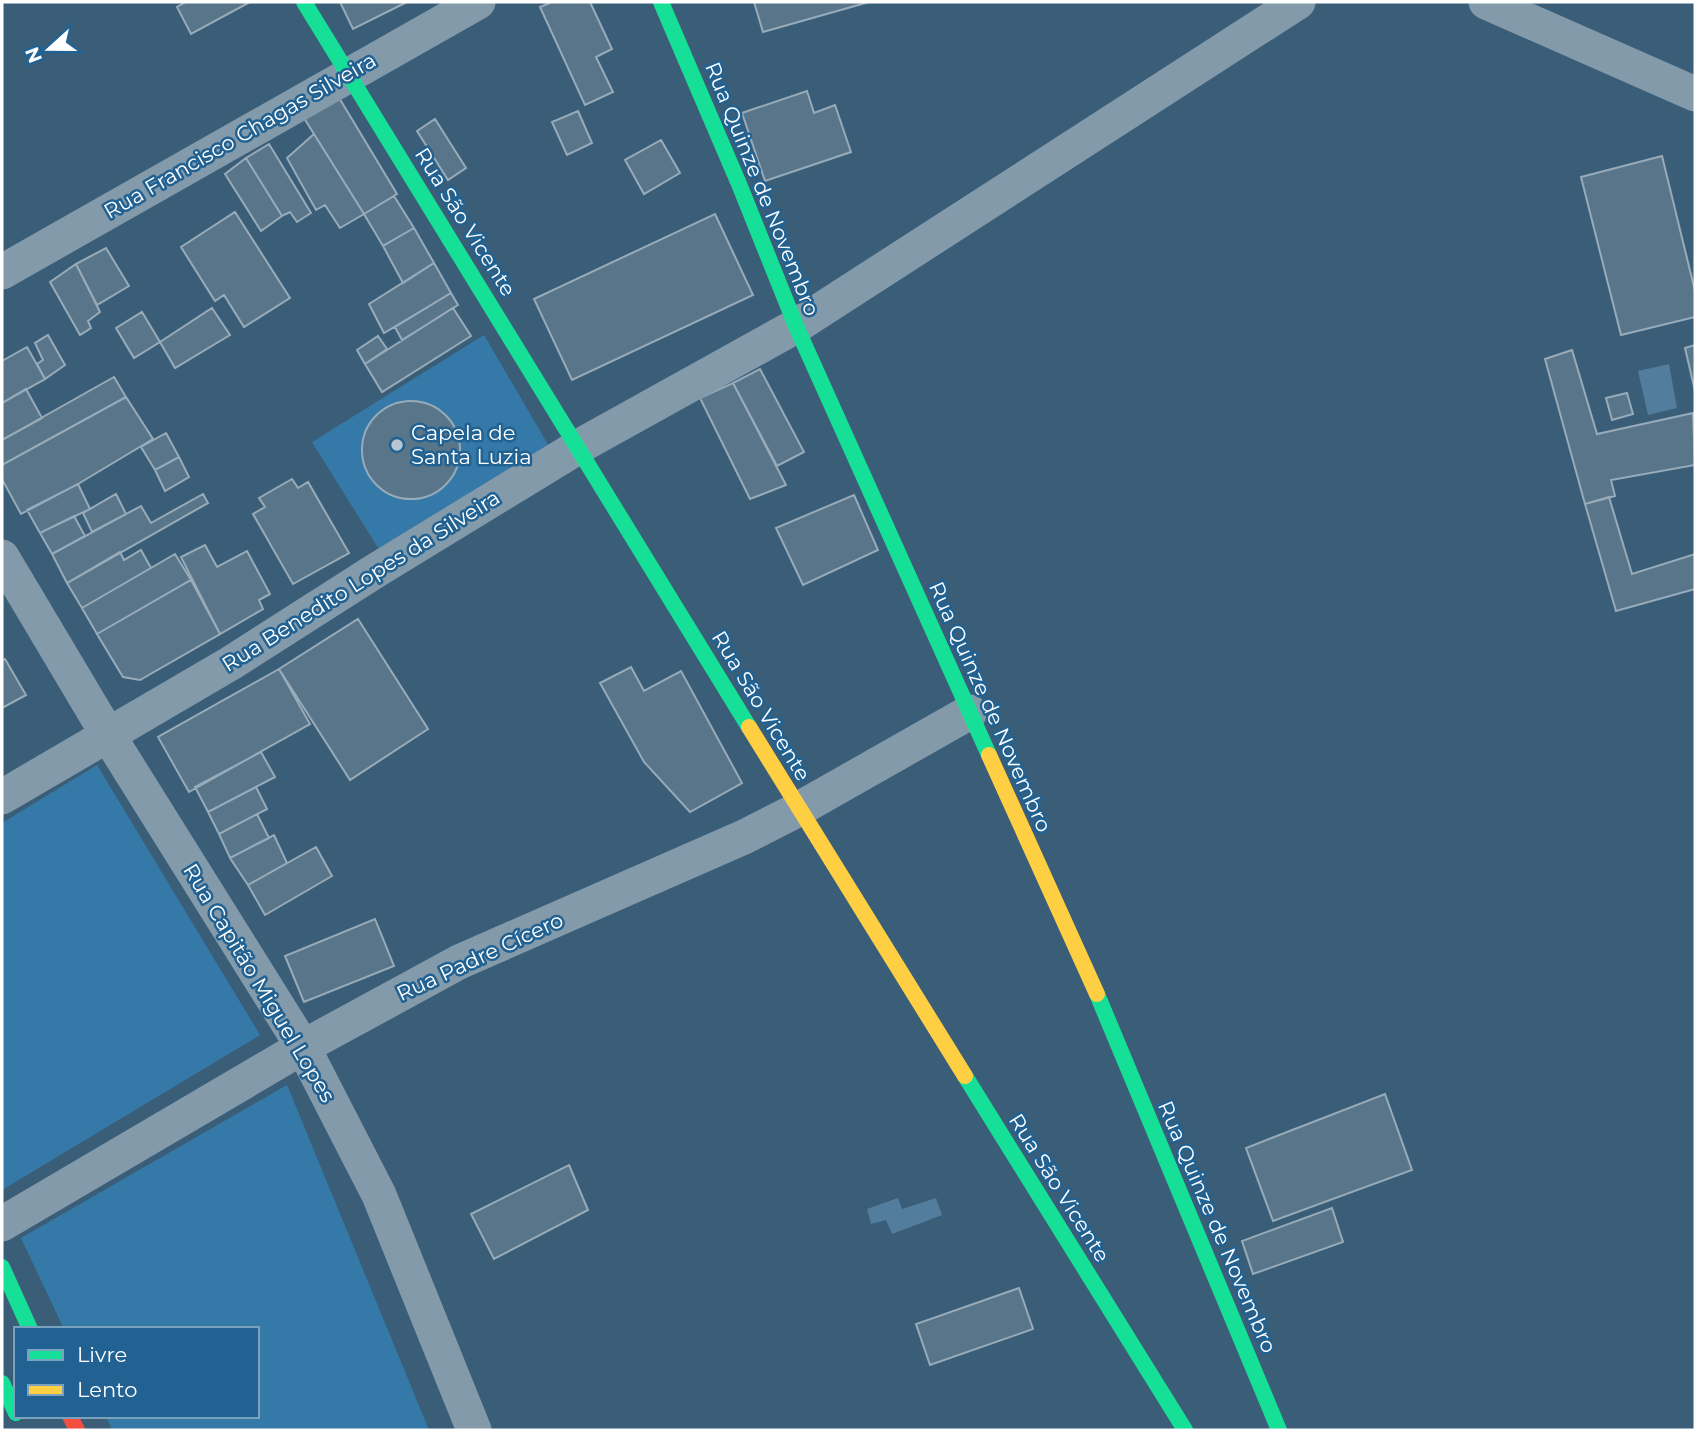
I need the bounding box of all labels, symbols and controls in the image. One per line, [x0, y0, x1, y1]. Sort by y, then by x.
north arrow [14, 14, 84, 84]
text: N [20, 44, 47, 66]
street label: Rua Francisco Chagas Silveira [99, 47, 380, 224]
street label: Rua Quinze de Novembro [700, 58, 825, 319]
street label: Rua São Vicente [410, 143, 521, 301]
place label: Capela de Santa Luzia [411, 420, 532, 469]
marker: Capela de Santa Luzia [389, 437, 405, 453]
street label: Rua Benedito Lopes da Silveira [217, 484, 504, 677]
street label: Rua Quinze de Novembro [924, 578, 1057, 836]
street label: Rua São Vicente [707, 626, 816, 785]
street label: Rua Capitão Miguel Lopes [178, 859, 341, 1107]
street label: Rua Padre Cícero [392, 907, 567, 1006]
street label: Rua Quinze de Novembro [1153, 1097, 1282, 1357]
street label: Rua São Vicente [1004, 1109, 1115, 1267]
legend [14, 1327, 259, 1418]
text: Livre [77, 1342, 127, 1367]
text: Lento [77, 1377, 137, 1402]

